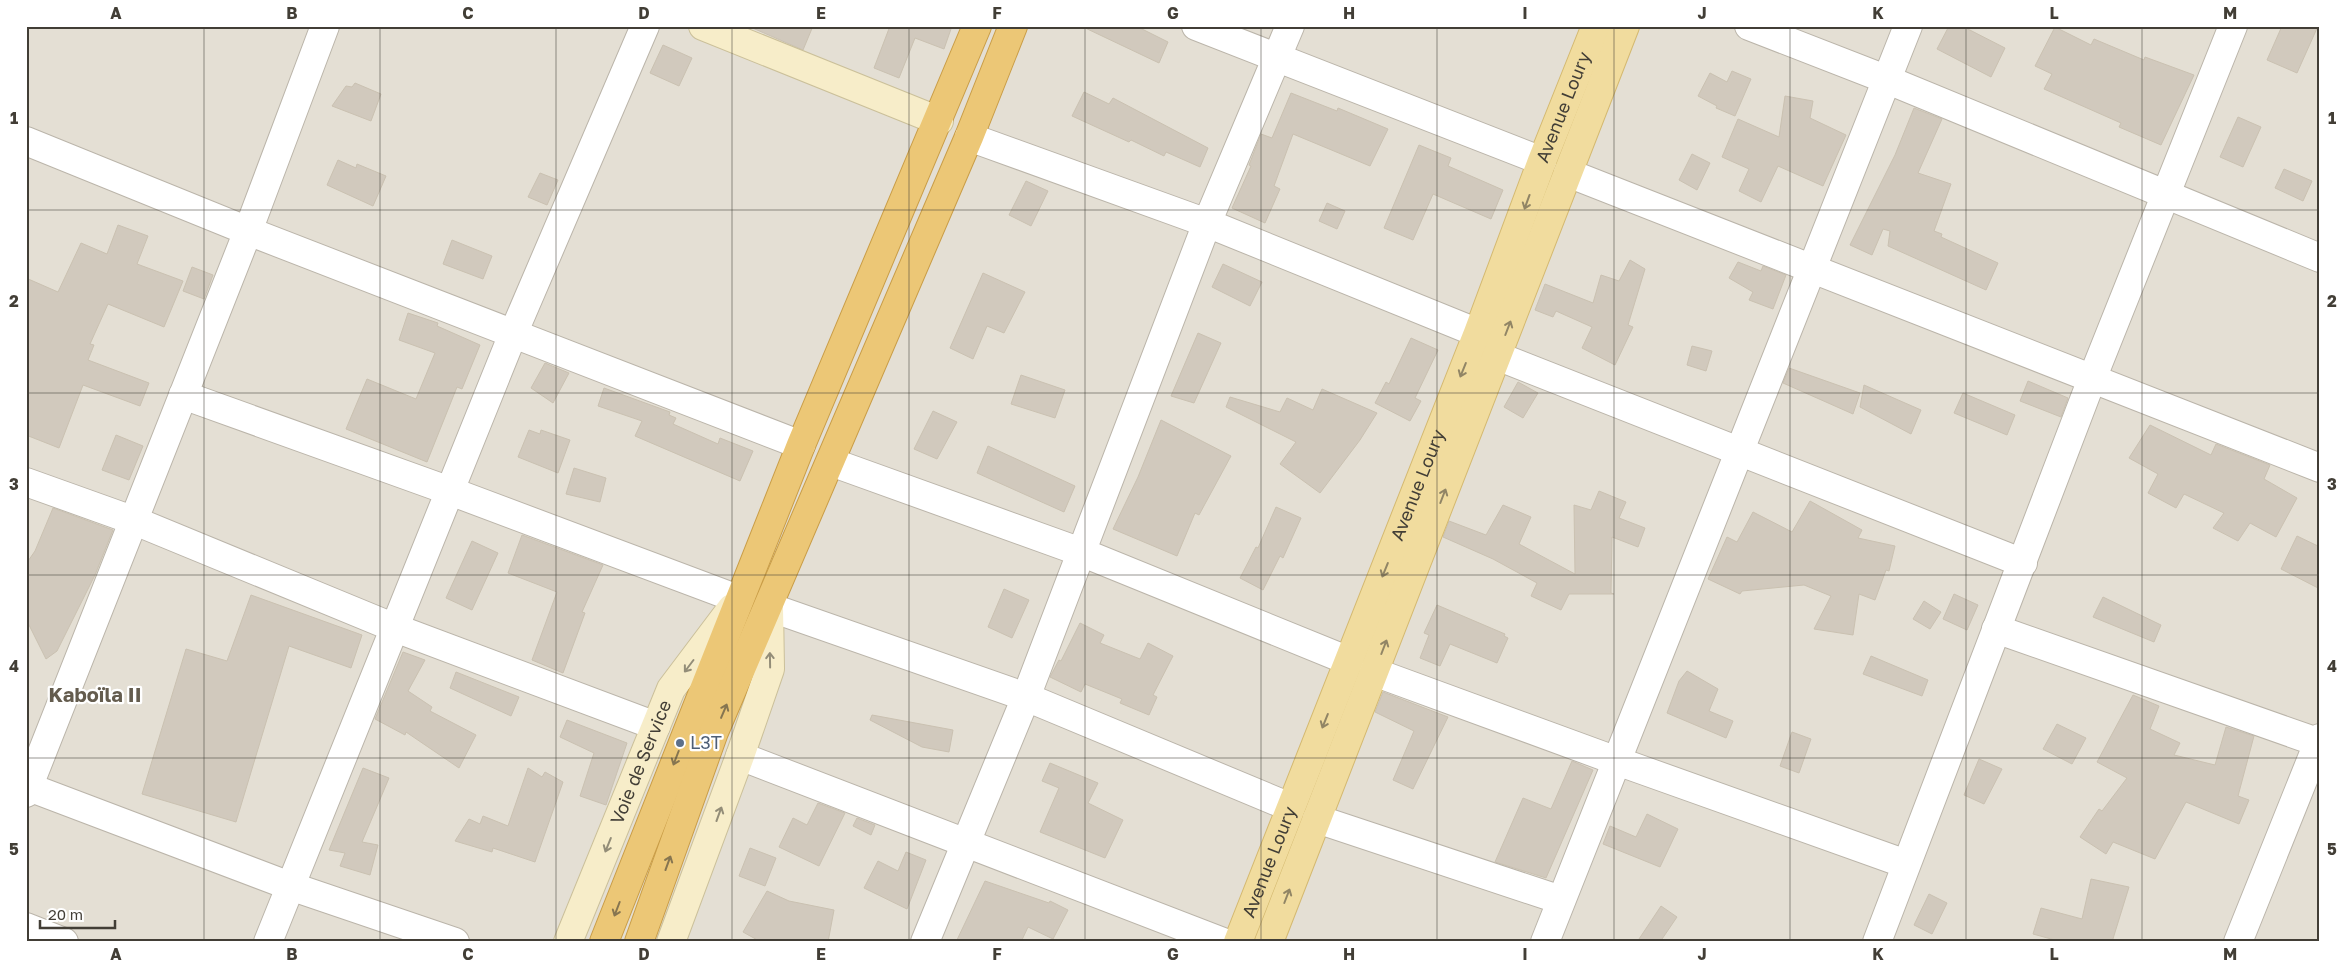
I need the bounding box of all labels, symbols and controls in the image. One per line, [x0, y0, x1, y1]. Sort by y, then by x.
text: A [110, 3, 122, 23]
text: B [286, 3, 298, 23]
text: C [462, 3, 474, 23]
text: D [638, 3, 650, 23]
text: E [816, 3, 826, 23]
text: F [992, 3, 1002, 23]
text: G [1167, 3, 1179, 23]
text: H [1343, 3, 1355, 23]
text: I [1522, 3, 1528, 23]
text: J [1697, 3, 1707, 23]
text: K [1872, 3, 1884, 23]
text: L [2049, 3, 2059, 23]
text: M [2223, 3, 2237, 23]
street label: Avenue Loury [1531, 48, 1595, 166]
text: 1 [10, 108, 18, 128]
text: 1 [2328, 108, 2336, 128]
one-way arrow [1522, 194, 1531, 209]
text: 2 [9, 291, 19, 311]
text: 2 [2327, 291, 2337, 311]
one-way arrow [1504, 321, 1513, 336]
one-way arrow [1458, 362, 1468, 377]
street label: Avenue Loury [1385, 426, 1449, 544]
text: 3 [9, 474, 19, 494]
text: 3 [2327, 474, 2337, 494]
one-way arrow [1439, 488, 1448, 503]
one-way arrow [1379, 562, 1389, 577]
one-way arrow [1380, 640, 1389, 655]
one-way arrow [765, 653, 775, 669]
text: 4 [9, 656, 19, 676]
text: 4 [2327, 656, 2337, 676]
one-way arrow [683, 659, 694, 672]
district label: Kaboïla II [49, 682, 141, 706]
street label: Voie de Service [605, 697, 675, 827]
one-way arrow [719, 704, 729, 719]
one-way arrow [1319, 713, 1329, 728]
place label: L3T [690, 731, 722, 753]
marker: L3T [674, 737, 686, 749]
one-way arrow [671, 750, 680, 765]
street label: Avenue Loury [1237, 803, 1300, 920]
one-way arrow [715, 807, 724, 822]
one-way arrow [602, 837, 612, 852]
text: 5 [9, 839, 19, 859]
text: 5 [2327, 839, 2337, 859]
one-way arrow [663, 855, 673, 871]
one-way arrow [1283, 889, 1292, 904]
scale bar [40, 898, 115, 930]
one-way arrow [611, 901, 621, 916]
text: 20 m [48, 905, 83, 923]
text: A [110, 944, 122, 964]
text: B [286, 944, 298, 964]
text: C [462, 944, 474, 964]
text: D [638, 944, 650, 964]
text: E [816, 944, 826, 964]
text: F [992, 944, 1002, 964]
text: G [1167, 944, 1179, 964]
text: H [1343, 944, 1355, 964]
text: I [1522, 944, 1528, 964]
text: J [1697, 944, 1707, 964]
text: K [1872, 944, 1884, 964]
text: L [2049, 944, 2059, 964]
text: M [2223, 944, 2237, 964]

